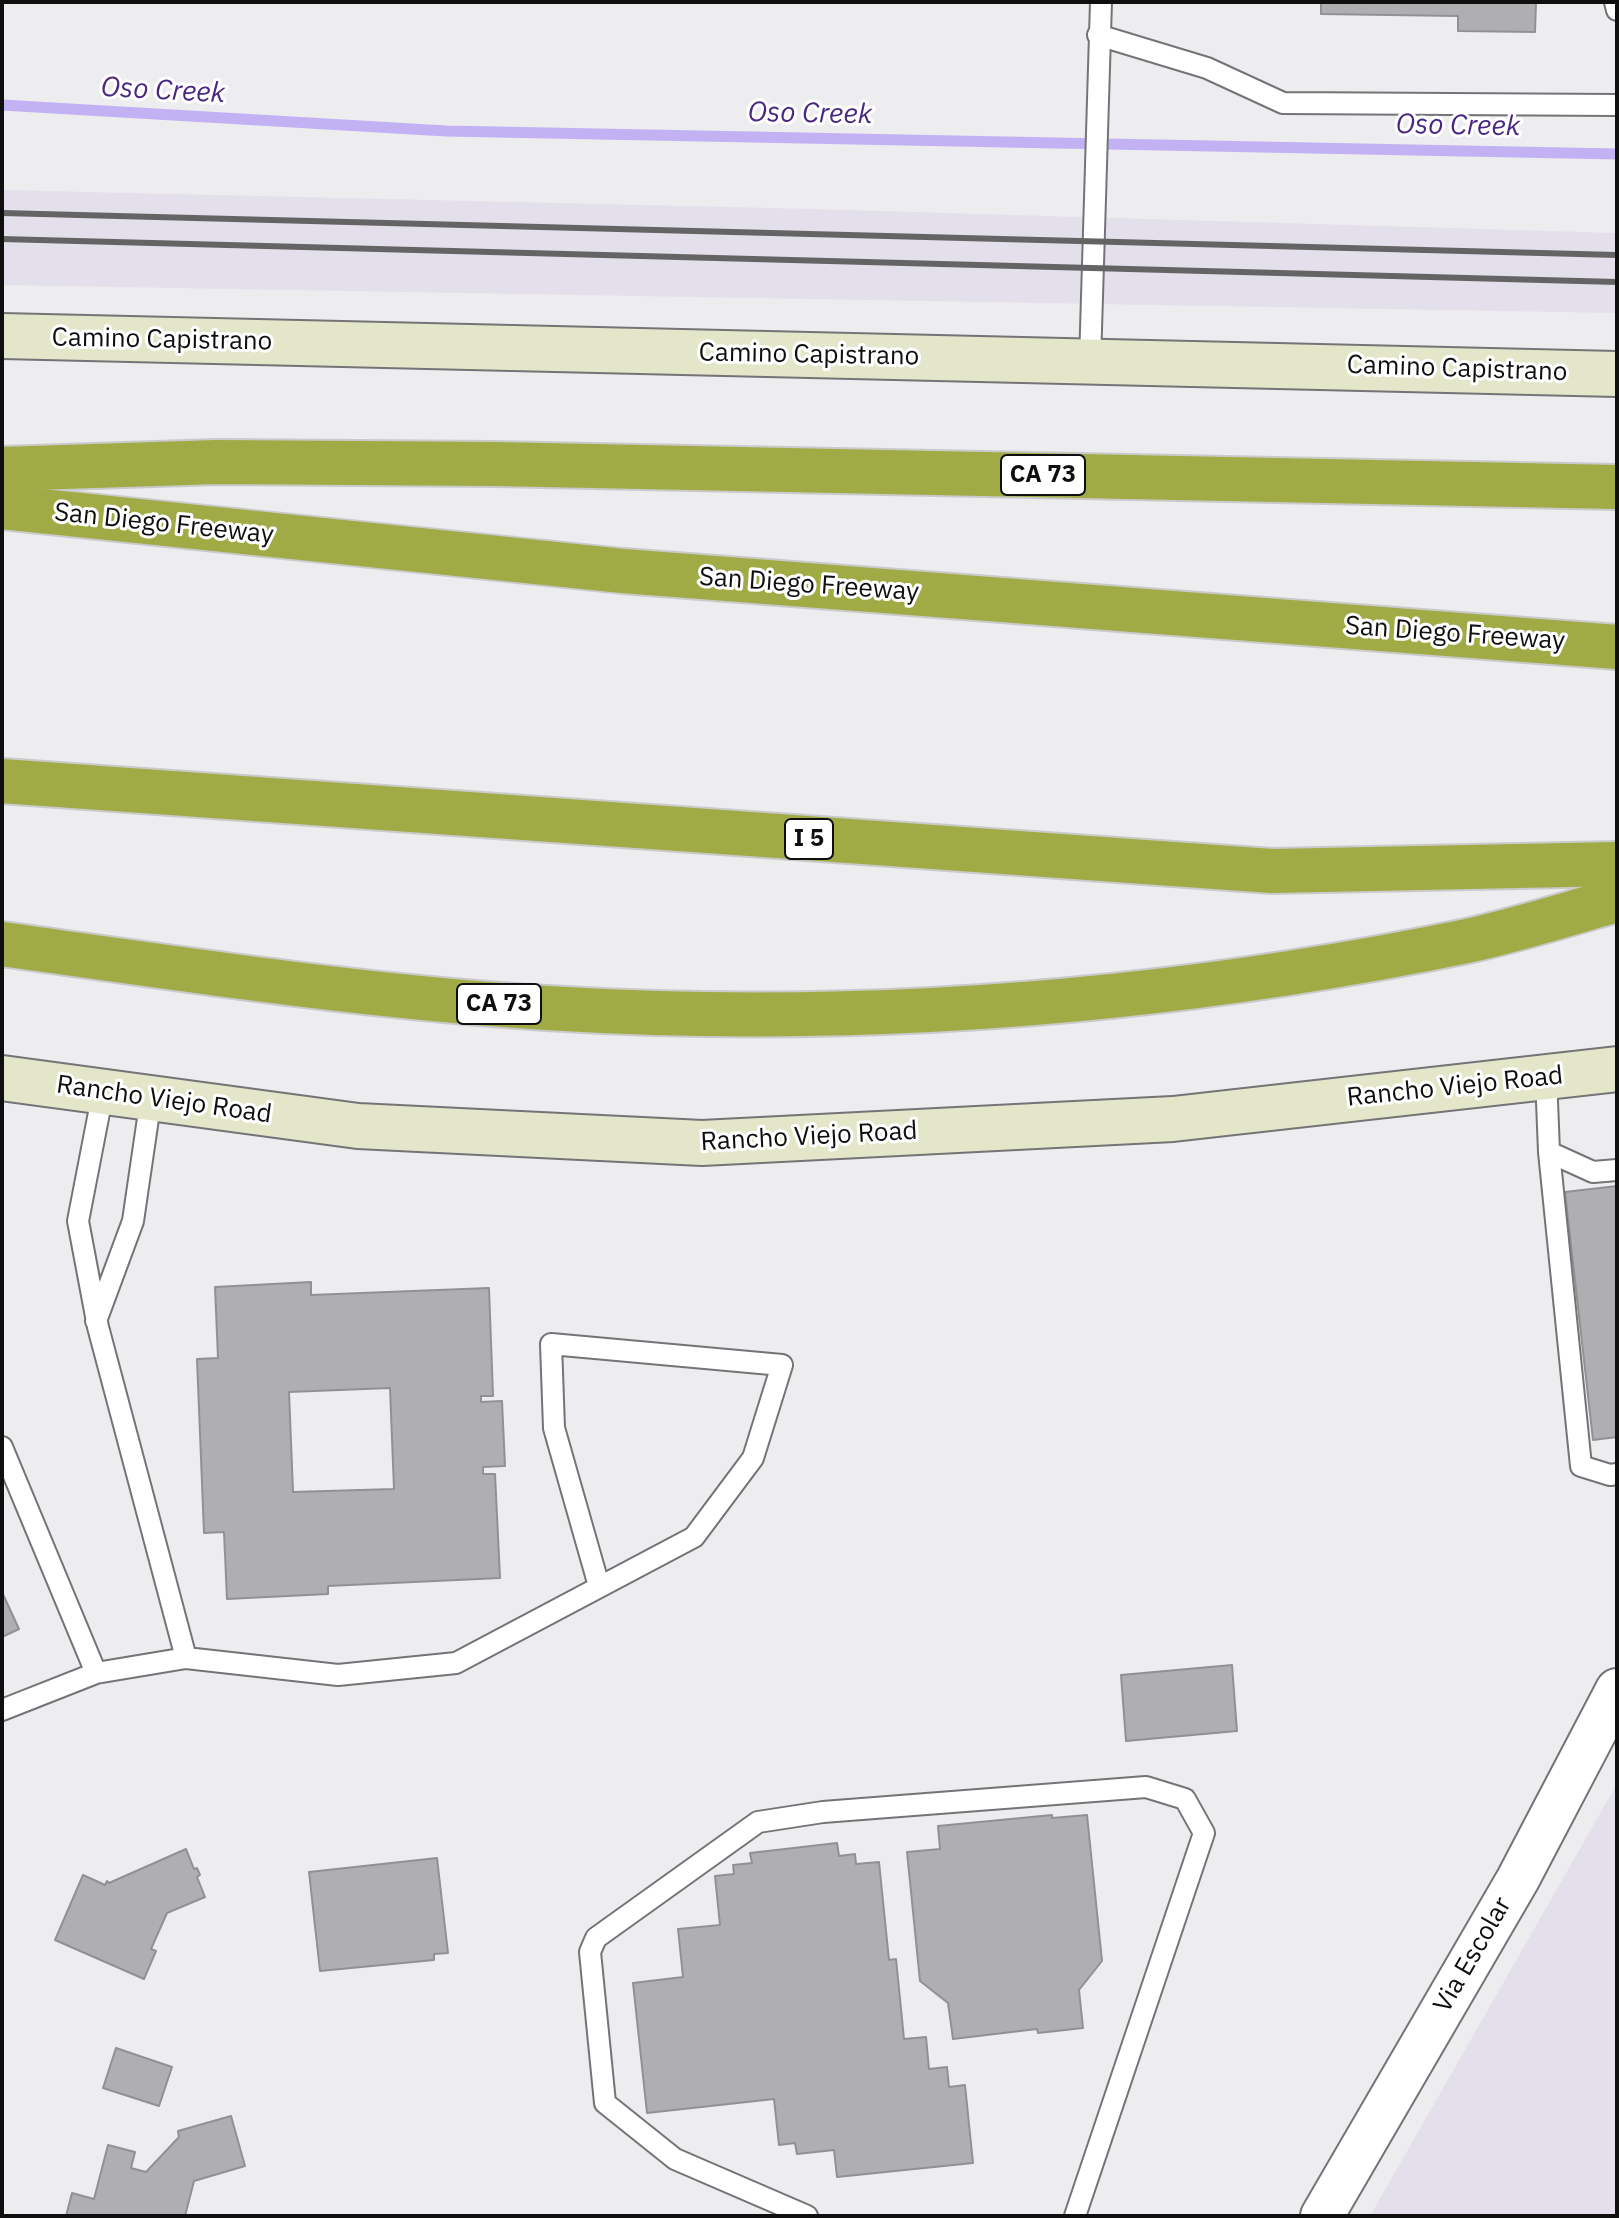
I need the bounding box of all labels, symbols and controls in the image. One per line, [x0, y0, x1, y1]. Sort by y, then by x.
water label: Oso Creek [100, 71, 226, 111]
water label: Oso Creek [748, 96, 872, 132]
water label: Oso Creek [1396, 108, 1520, 144]
street label: Camino Capistrano [51, 322, 273, 358]
street label: Camino Capistrano [698, 337, 920, 373]
street label: Camino Capistrano [1346, 350, 1568, 388]
road number: CA 73 [1001, 455, 1085, 495]
street label: San Diego Freeway [53, 497, 275, 551]
street label: San Diego Freeway [698, 562, 920, 608]
street label: San Diego Freeway [1344, 611, 1566, 657]
road number: I 5 [785, 819, 833, 859]
road number: CA 73 [457, 984, 541, 1024]
street label: Rancho Viejo Road [1345, 1060, 1565, 1114]
street label: Rancho Viejo Road [54, 1069, 274, 1131]
street label: Rancho Viejo Road [700, 1116, 918, 1158]
street label: Via Escolar [1427, 1892, 1519, 2018]

